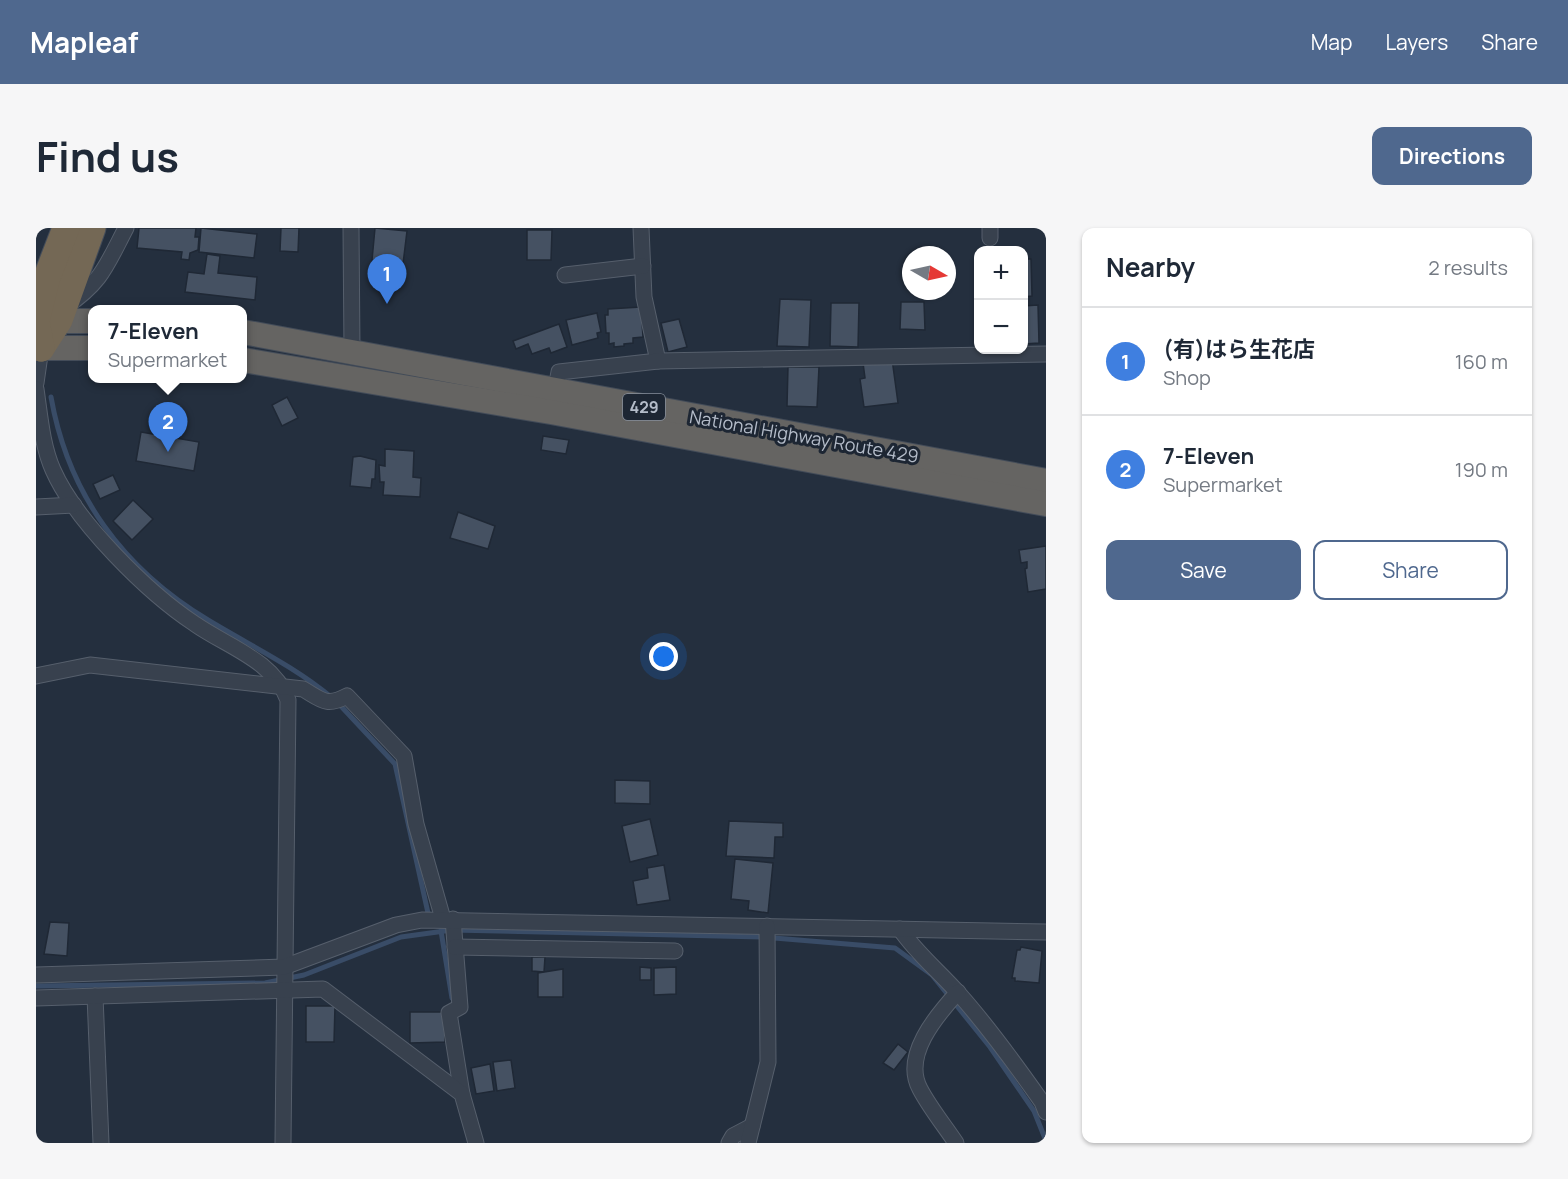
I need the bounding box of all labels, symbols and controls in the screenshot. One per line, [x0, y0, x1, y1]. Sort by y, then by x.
text: Mapleaf [30, 23, 138, 61]
text: Map [1311, 28, 1352, 56]
text: Layers [1385, 28, 1448, 56]
text: Share [1481, 28, 1538, 56]
text: Find us [36, 127, 179, 185]
button: Directions [1372, 127, 1532, 185]
north arrow [902, 246, 956, 300]
map controls [974, 246, 1028, 354]
button: + [974, 246, 1028, 300]
text: Nearby [1106, 249, 1195, 285]
pin: 1 [368, 254, 406, 304]
text: 2 results [1428, 254, 1508, 281]
button: − [974, 300, 1028, 354]
popup [88, 305, 247, 383]
text: 7-Eleven [108, 316, 199, 346]
text: (有)はら生花店 [1163, 334, 1315, 364]
text: Supermarket [108, 346, 227, 373]
text: 1 [1121, 348, 1130, 375]
text: 160 m [1455, 348, 1508, 375]
text: Shop [1163, 364, 1211, 391]
road number: 429 [623, 394, 665, 420]
pin: 2 [148, 402, 188, 452]
street label: National Highway Route 429 [688, 404, 920, 468]
text: 7-Eleven [1163, 441, 1254, 471]
text: 2 [1120, 456, 1131, 483]
text: 190 m [1455, 456, 1508, 483]
text: Supermarket [1163, 471, 1283, 498]
button: Save [1106, 540, 1301, 600]
button: Share [1313, 540, 1508, 600]
your location [649, 642, 678, 671]

